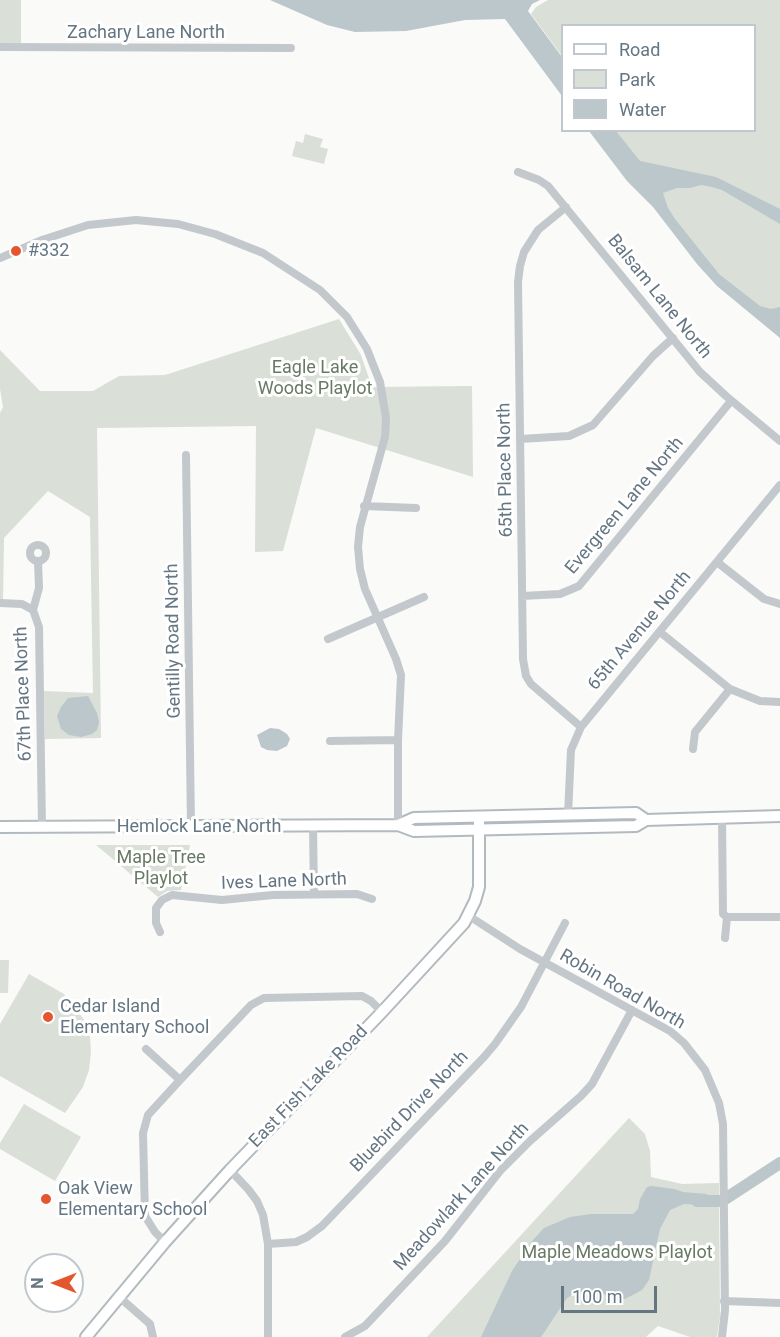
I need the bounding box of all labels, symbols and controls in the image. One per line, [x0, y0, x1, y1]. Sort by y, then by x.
street label: Zachary Lane North [67, 22, 225, 44]
legend [561, 24, 756, 132]
text: Road [619, 39, 660, 60]
text: Park [619, 69, 655, 90]
text: Water [619, 99, 666, 120]
street label: Balsam Lane North [602, 231, 716, 363]
place label: #332 [28, 240, 69, 262]
marker: #332 [9, 244, 23, 258]
park label: Eagle Lake Woods Playlot [258, 357, 372, 400]
street label: 65th Place North [494, 402, 518, 538]
street label: Evergreen Lane North [561, 433, 689, 579]
street label: Gentilly Road North [162, 563, 186, 719]
street label: 65th Avenue North [584, 567, 696, 695]
street label: 67th Place North [11, 626, 37, 762]
street label: Hemlock Lane North [117, 816, 281, 838]
park label: Maple Tree Playlot [116, 847, 206, 890]
street label: Ives Lane North [221, 869, 347, 895]
street label: Robin Road North [555, 945, 689, 1035]
place label: Cedar Island Elementary School [60, 996, 209, 1038]
marker: Cedar Island Elementary School [41, 1010, 55, 1024]
street label: East Fish Lake Road [245, 1021, 373, 1153]
street label: Bluebird Drive North [347, 1047, 473, 1177]
street label: Meadowlark Lane North [390, 1119, 534, 1275]
place label: Oak View Elementary School [58, 1178, 207, 1220]
marker: Oak View Elementary School [39, 1192, 53, 1206]
park label: Maple Meadows Playlot [521, 1242, 713, 1264]
north arrow [24, 1253, 84, 1313]
scale bar [564, 1274, 660, 1312]
text: N [28, 1277, 47, 1289]
text: 100 m [572, 1286, 623, 1307]

